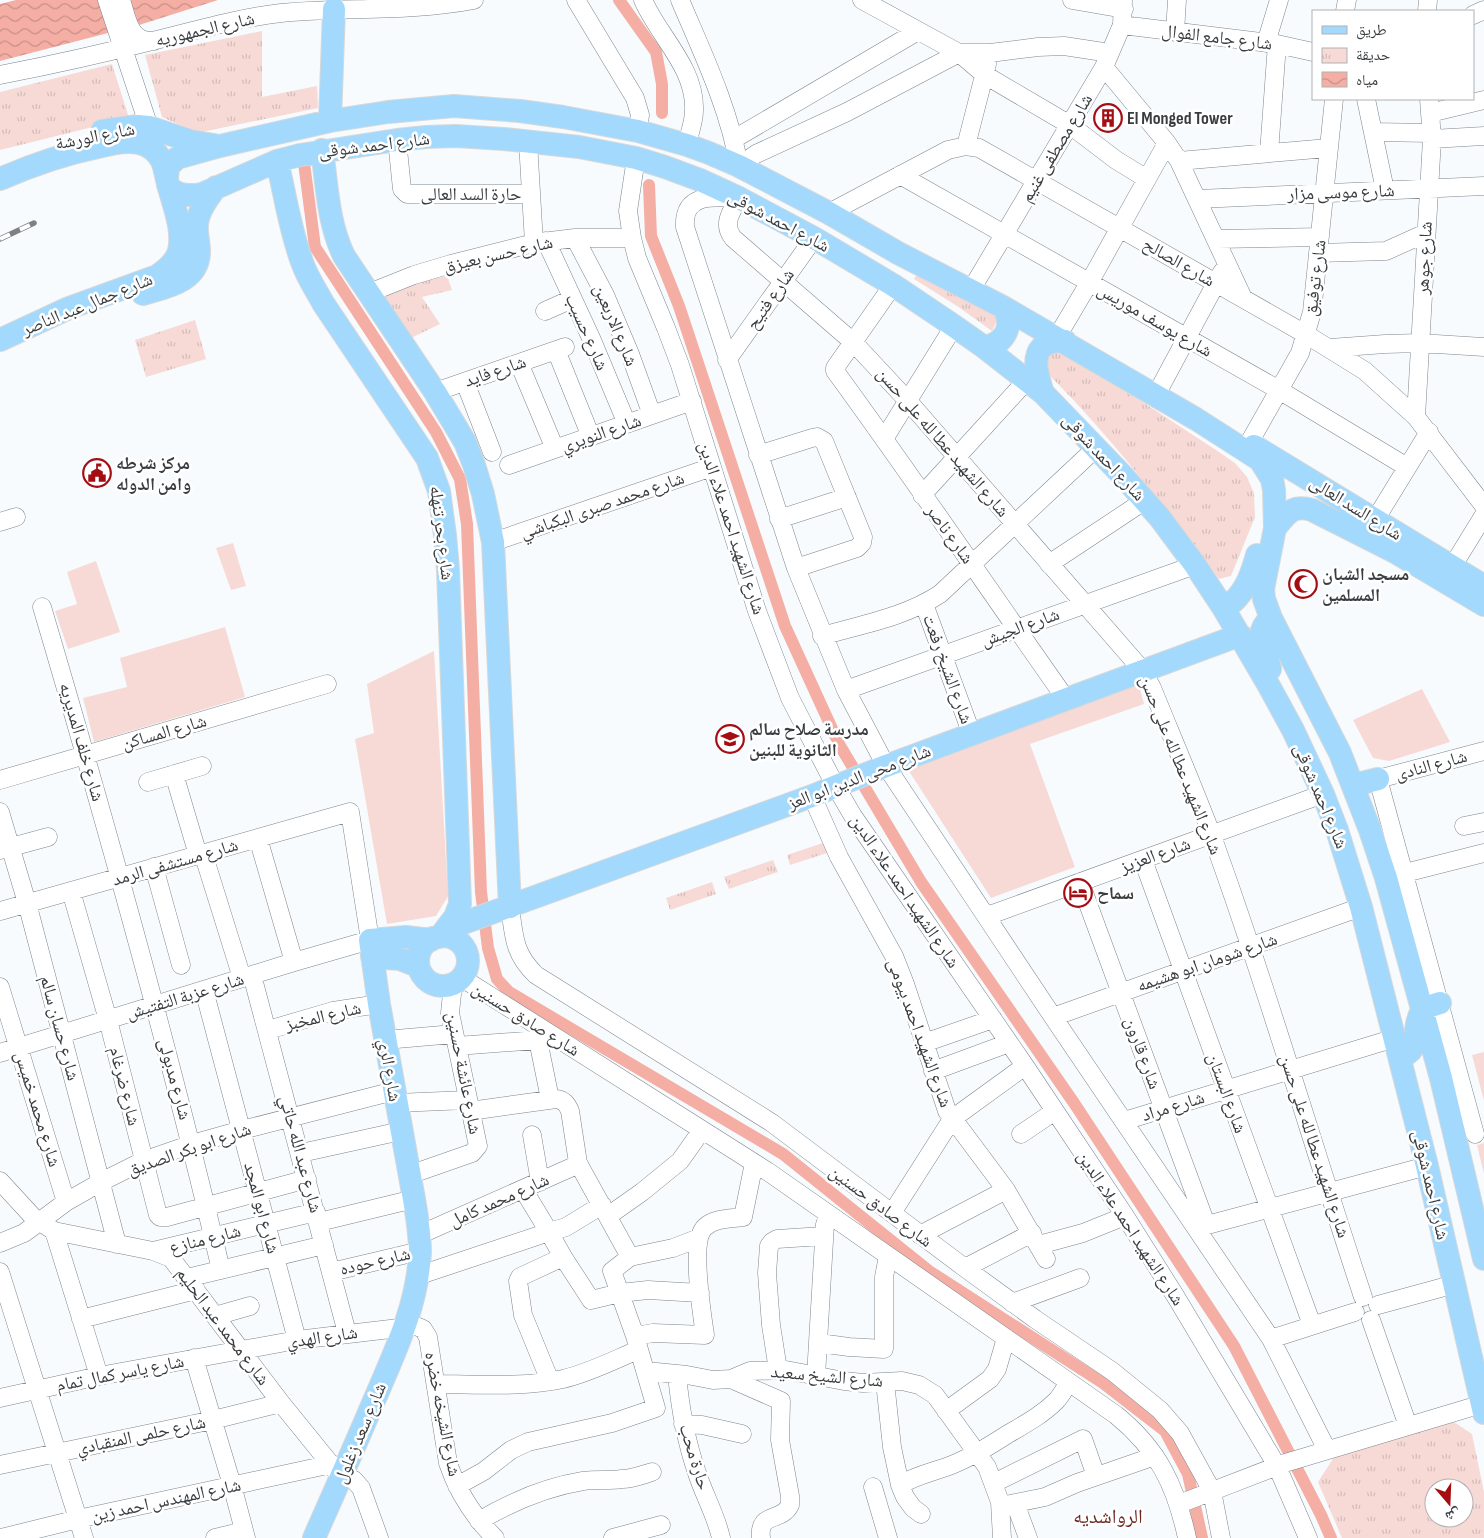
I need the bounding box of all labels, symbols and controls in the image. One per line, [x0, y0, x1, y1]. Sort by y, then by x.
street label: شارع الجمهوريه [153, 8, 257, 51]
legend [1312, 10, 1474, 100]
street label: شارع جامع الفوال [1160, 20, 1273, 56]
text: طريق [1356, 21, 1387, 40]
text: حديقة [1356, 46, 1391, 65]
text: مياه [1356, 71, 1378, 90]
street label: شارع مصطفى غنيم [1016, 90, 1098, 207]
building icon: El Monged Tower [1093, 103, 1123, 133]
place label: El Monged Tower [1127, 108, 1233, 129]
street label: شارع الورشة [54, 118, 137, 154]
street label: شارع احمد شوقى [317, 128, 431, 163]
street label: شارع موسى مزار [1286, 180, 1395, 205]
street label: حارة السد العالى [421, 184, 521, 205]
street label: شارع احمد شوقى [724, 186, 833, 257]
street label: شارع جوهر [1412, 221, 1437, 296]
street label: شارع حسن بعيزق [441, 232, 555, 277]
street label: شارع الصالح [1139, 233, 1218, 292]
street label: شارع توفيق [1300, 238, 1331, 318]
street label: شارع فتيح [742, 265, 800, 334]
street label: شارع جمال عبد الناصر [18, 269, 156, 341]
street label: شارع يوسف موريس [1094, 279, 1216, 362]
street label: شارع الاربعين [589, 281, 642, 369]
street label: شارع حسيب [560, 291, 613, 374]
street label: شارع فايد [462, 351, 529, 392]
street label: شارع الشهيد عطا لله على حسن [872, 363, 1013, 521]
street label: شارع احمد شوقى [1058, 409, 1149, 505]
street label: شارع النويري [558, 410, 645, 460]
street label: شارع الشهيد احمد علاء الدين [694, 439, 769, 617]
place label: مركز شرطه وامن الدوله [116, 453, 191, 495]
public building icon: مركز شرطه وامن الدوله [82, 458, 112, 488]
street label: شارع محمد صبرى البكباشي [517, 467, 688, 547]
street label: شارع السد العالى [1306, 472, 1406, 545]
street label: شارع بحر تنهله [425, 485, 458, 581]
street label: شارع ناصر [921, 500, 978, 568]
place label: مسجد الشبان المسلمين [1322, 564, 1409, 606]
mosque icon: مسجد الشبان المسلمين [1288, 569, 1318, 599]
street label: شارع الجيش [978, 604, 1062, 651]
street label: شارع الشيخ رفعت [917, 611, 977, 727]
street label: شارع الشهيد عطا لله على حسن [1135, 672, 1226, 858]
street label: شارع خلف المديريه [55, 680, 108, 804]
street label: شارع المساكن [119, 710, 209, 755]
place label: مدرسة صلاح سالم الثانوية للبنين [749, 719, 869, 761]
school or university icon: مدرسة صلاح سالم الثانوية للبنين [715, 724, 745, 754]
street label: شارع محى الدين ابو العز [784, 740, 934, 815]
street label: شارع احمد شوقى [1289, 741, 1352, 852]
street label: شارع النادى [1393, 746, 1469, 785]
street label: شارع الشهيد احمد علاء الدين [845, 811, 964, 972]
street label: شارع العزيز [1116, 833, 1193, 878]
street label: شارع مستشفى الرمد [110, 834, 240, 890]
hotel icon: سماح [1063, 878, 1093, 908]
place label: سماح [1097, 883, 1134, 904]
street label: شارع شومان ابو هشيمه [1134, 929, 1280, 996]
street label: شارع الشهيد احمد بيومى [883, 956, 956, 1110]
street label: شارع عزبة التفتيش [124, 969, 247, 1024]
street label: شارع حسان سالم [34, 973, 84, 1083]
street label: شارع صادق حسنين [468, 978, 584, 1061]
street label: شارع المخبز [282, 998, 363, 1036]
street label: شارع عائشة حسنين [441, 1010, 486, 1136]
street label: شارع قارون [1120, 1014, 1165, 1092]
street label: شارع مدبولى [154, 1036, 195, 1122]
street label: شارع الري [370, 1037, 405, 1104]
street label: شارع ضرغام [104, 1044, 144, 1128]
street label: شارع محمد خميس [10, 1049, 65, 1169]
street label: شارع البستان [1202, 1050, 1251, 1136]
street label: شارع الشهيد عطا لله على حسن [1275, 1052, 1354, 1240]
street label: شارع مراد [1139, 1087, 1207, 1126]
street label: شارع عبد الله حاتي [271, 1093, 326, 1216]
street label: شارع ابو بكر الصديق [125, 1118, 254, 1180]
street label: شارع احمد شوقى [1408, 1128, 1453, 1242]
street label: شارع الشهيد احمد علاء الدين [1073, 1147, 1189, 1310]
street label: شارع ابو المجد [239, 1160, 284, 1256]
street label: شارع صادق حسنين [825, 1161, 936, 1252]
street label: شارع محمد كامل [446, 1169, 552, 1232]
street label: شارع منازع [167, 1220, 243, 1258]
street label: شارع حوده [338, 1243, 412, 1280]
street label: شارع محمد عبد الحليم [171, 1263, 274, 1390]
street label: شارع الهدي [285, 1322, 360, 1356]
street label: شارع الشيخه خضره [420, 1350, 465, 1478]
street label: شارع ياسر كمال تمام [54, 1351, 186, 1397]
street label: شارع الشيخ سعيد [770, 1361, 884, 1393]
street label: شارع سعد زغلول [330, 1380, 391, 1487]
street label: شارع حلمى المنقبادي [74, 1412, 208, 1463]
street label: حارة محب [675, 1422, 715, 1493]
street label: شارع المهندس احمد زين [89, 1474, 243, 1527]
north arrow [1424, 1478, 1474, 1528]
text: ش [1443, 1504, 1463, 1525]
district label: الرواشديه [1073, 1505, 1143, 1529]

